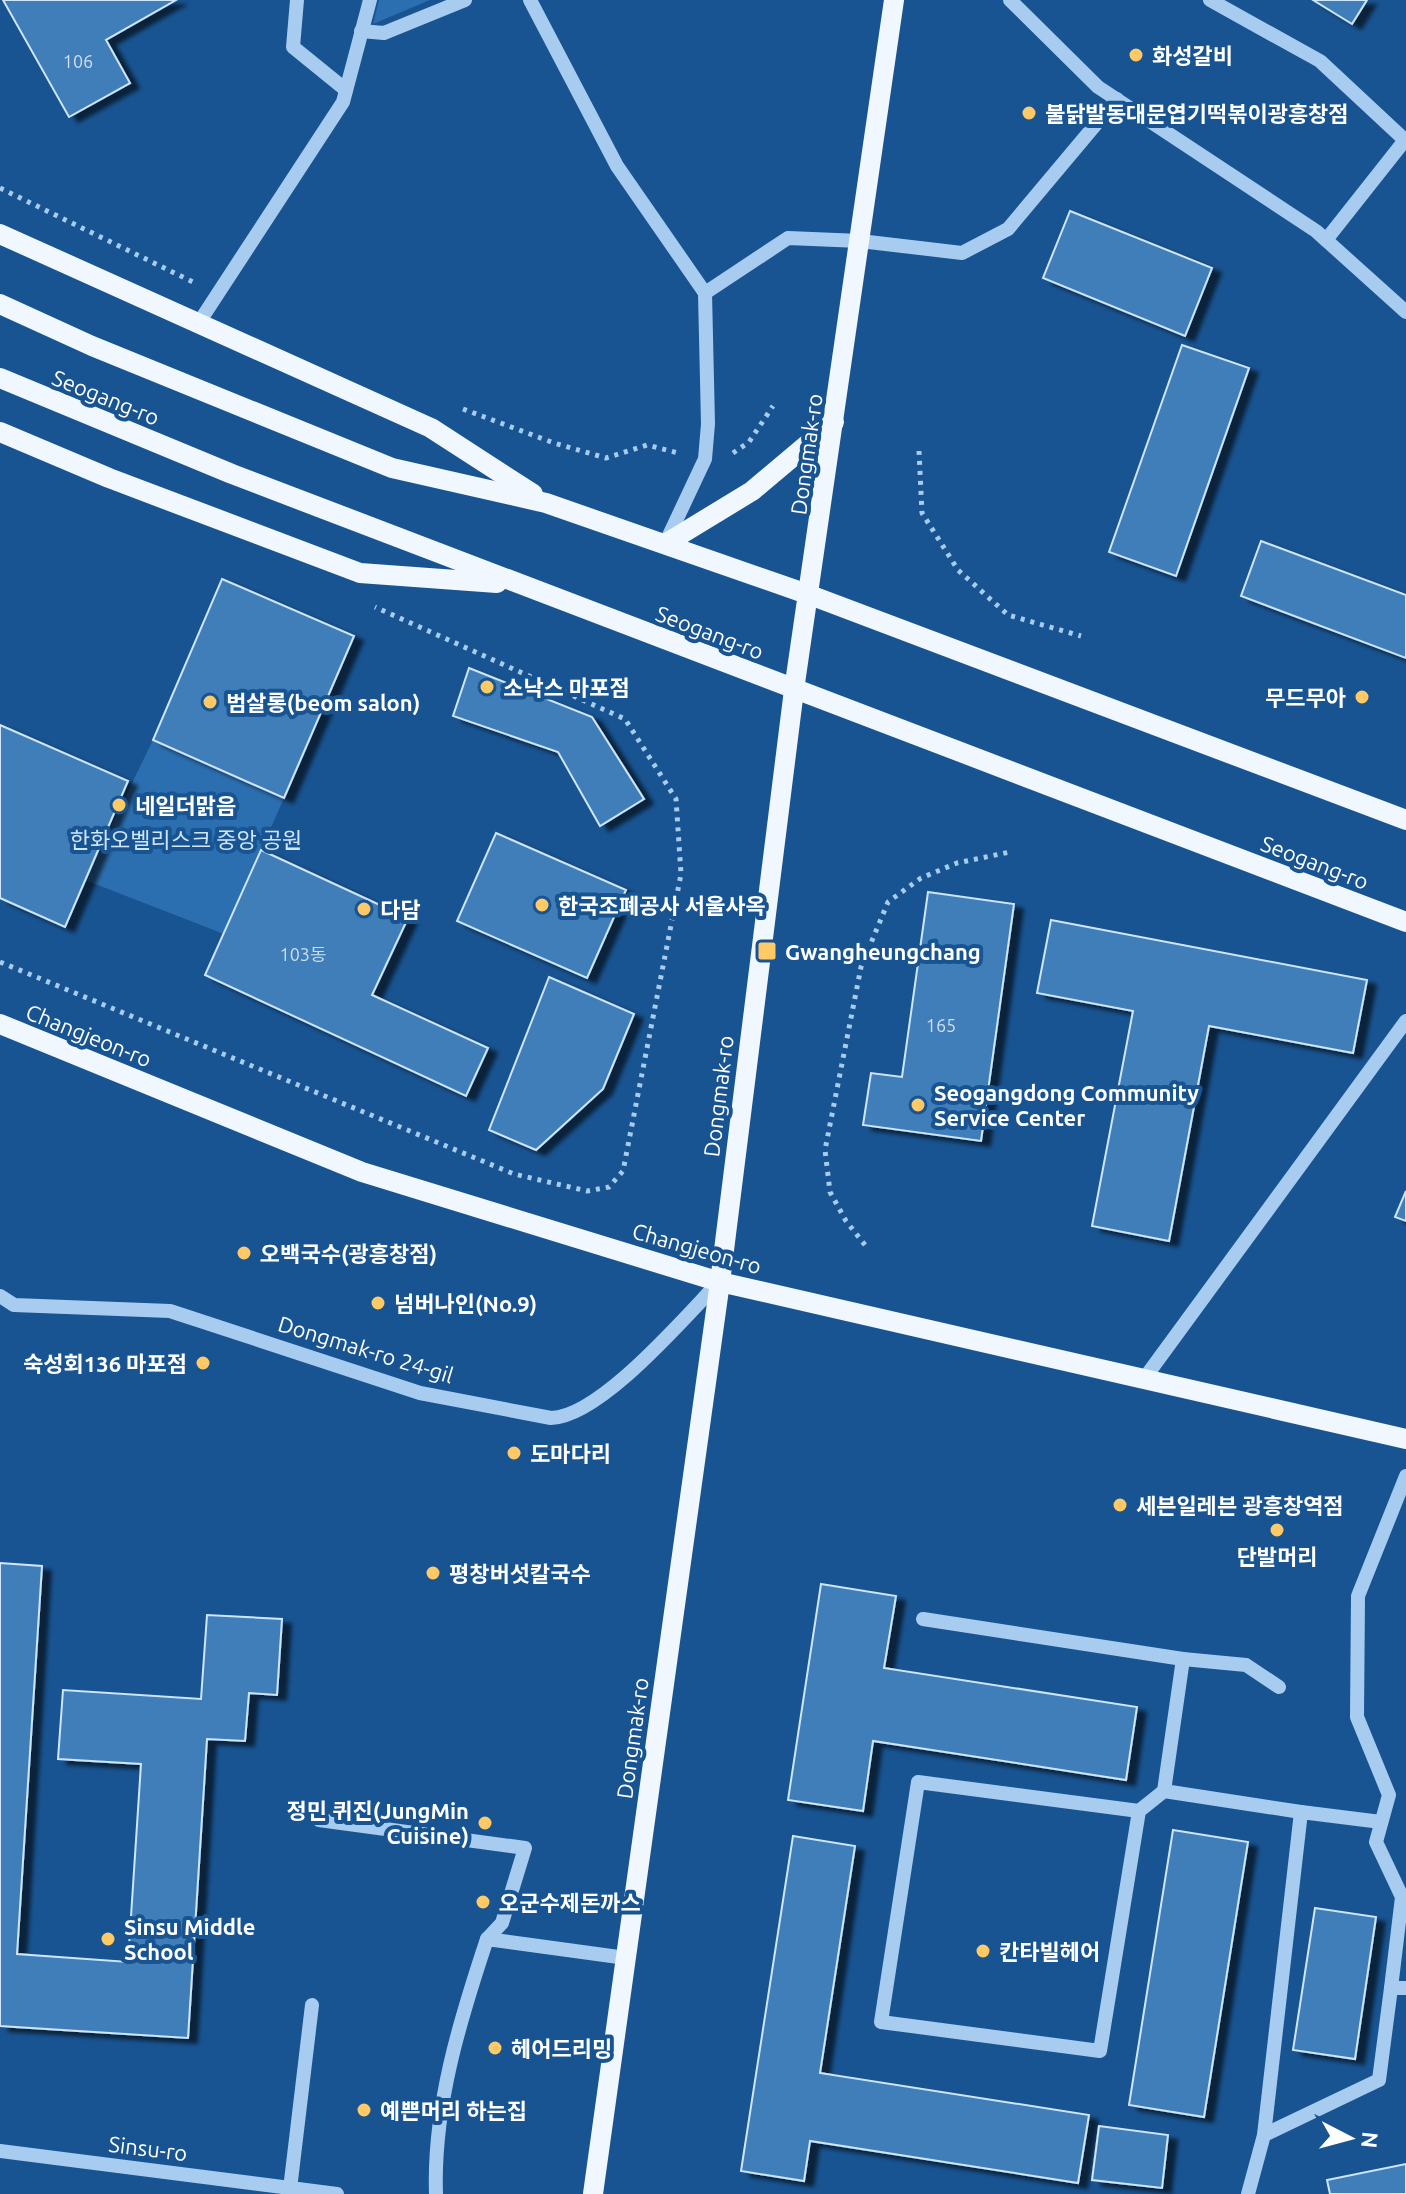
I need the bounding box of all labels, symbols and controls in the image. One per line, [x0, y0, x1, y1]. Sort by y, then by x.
place label: 화성갈비 [1152, 43, 1233, 68]
marker: 화성갈비 [1127, 46, 1145, 64]
house number: 106 [63, 51, 93, 71]
place label: 불닭발동대문엽기떡볶이광흥창점 [1045, 101, 1349, 126]
marker: 불닭발동대문엽기떡볶이광흥창점 [1020, 104, 1038, 122]
street label: Seogang-ro [49, 364, 163, 430]
street label: Dongmak-ro [785, 392, 827, 516]
street label: Seogang-ro [653, 600, 767, 664]
place label: 소낙스 마포점 [503, 675, 630, 700]
marker: 소낙스 마포점 [478, 678, 496, 696]
place label: 무드무아 [1265, 685, 1346, 710]
marker: 무드무아 [1353, 688, 1371, 706]
place label: 범살롱(beom salon) [226, 690, 420, 716]
marker: 범살롱(beom salon) [201, 693, 219, 711]
place label: 네일더맑음 [135, 793, 236, 818]
marker: 네일더맑음 [110, 796, 128, 814]
park label: 한화오벨리스크 중앙 공원 [70, 827, 302, 852]
street label: Seogang-ro [1258, 830, 1372, 894]
place label: 한국조폐공사 서울사옥 [558, 893, 766, 918]
marker: 한국조폐공사 서울사옥 [533, 896, 551, 914]
place label: 다담 [380, 897, 420, 922]
marker: 다담 [355, 900, 373, 918]
place label: Gwangheungchang [785, 939, 981, 964]
marker: Gwangheungchang [756, 940, 778, 962]
house number: 103동 [279, 944, 327, 964]
street label: Changjeon-ro [23, 998, 155, 1072]
house number: 165 [926, 1015, 956, 1035]
street label: Dongmak-ro [698, 1034, 738, 1158]
place label: Seogangdong Community Service Center [934, 1080, 1199, 1130]
marker: Seogangdong Community Service Center [909, 1096, 927, 1114]
street label: Changjeon-ro [630, 1218, 764, 1278]
place label: 오백국수(광흥창점) [260, 1241, 437, 1267]
marker: 오백국수(광흥창점) [235, 1244, 253, 1262]
place label: 넘버나인(No.9) [394, 1291, 537, 1317]
marker: 넘버나인(No.9) [369, 1294, 387, 1312]
street label: Dongmak-ro 24-gil [275, 1310, 457, 1388]
place label: 숙성회136 마포점 [23, 1351, 187, 1376]
marker: 숙성회136 마포점 [194, 1354, 212, 1372]
place label: 도마다리 [530, 1441, 611, 1466]
marker: 도마다리 [505, 1444, 523, 1462]
place label: 세븐일레븐 광흥창역점 [1136, 1493, 1344, 1518]
marker: 세븐일레븐 광흥창역점 [1111, 1496, 1129, 1514]
marker: 단발머리 [1268, 1521, 1286, 1539]
place label: 단발머리 [1237, 1544, 1317, 1569]
place label: 평창버섯칼국수 [449, 1561, 591, 1586]
marker: 평창버섯칼국수 [424, 1564, 442, 1582]
street label: Dongmak-ro [611, 1676, 653, 1800]
place label: 정민 퀴진(JungMin Cuisine) [287, 1798, 469, 1849]
marker: 정민 퀴진(JungMin Cuisine) [476, 1814, 494, 1832]
place label: 오군수제돈까스 [499, 1890, 641, 1915]
marker: 오군수제돈까스 [474, 1893, 492, 1911]
place label: Sinsu Middle School [124, 1914, 255, 1964]
marker: Sinsu Middle School [99, 1930, 117, 1948]
place label: 칸타빌헤어 [999, 1939, 1100, 1964]
marker: 칸타빌헤어 [974, 1942, 992, 1960]
place label: 헤어드리밍 [511, 2036, 612, 2061]
marker: 헤어드리밍 [486, 2039, 504, 2057]
place label: 예쁜머리 하는집 [380, 2098, 527, 2123]
north arrow [1310, 2098, 1390, 2178]
marker: 예쁜머리 하는집 [355, 2101, 373, 2119]
street label: Sinsu-ro [107, 2131, 189, 2165]
text: N [1357, 2131, 1384, 2150]

